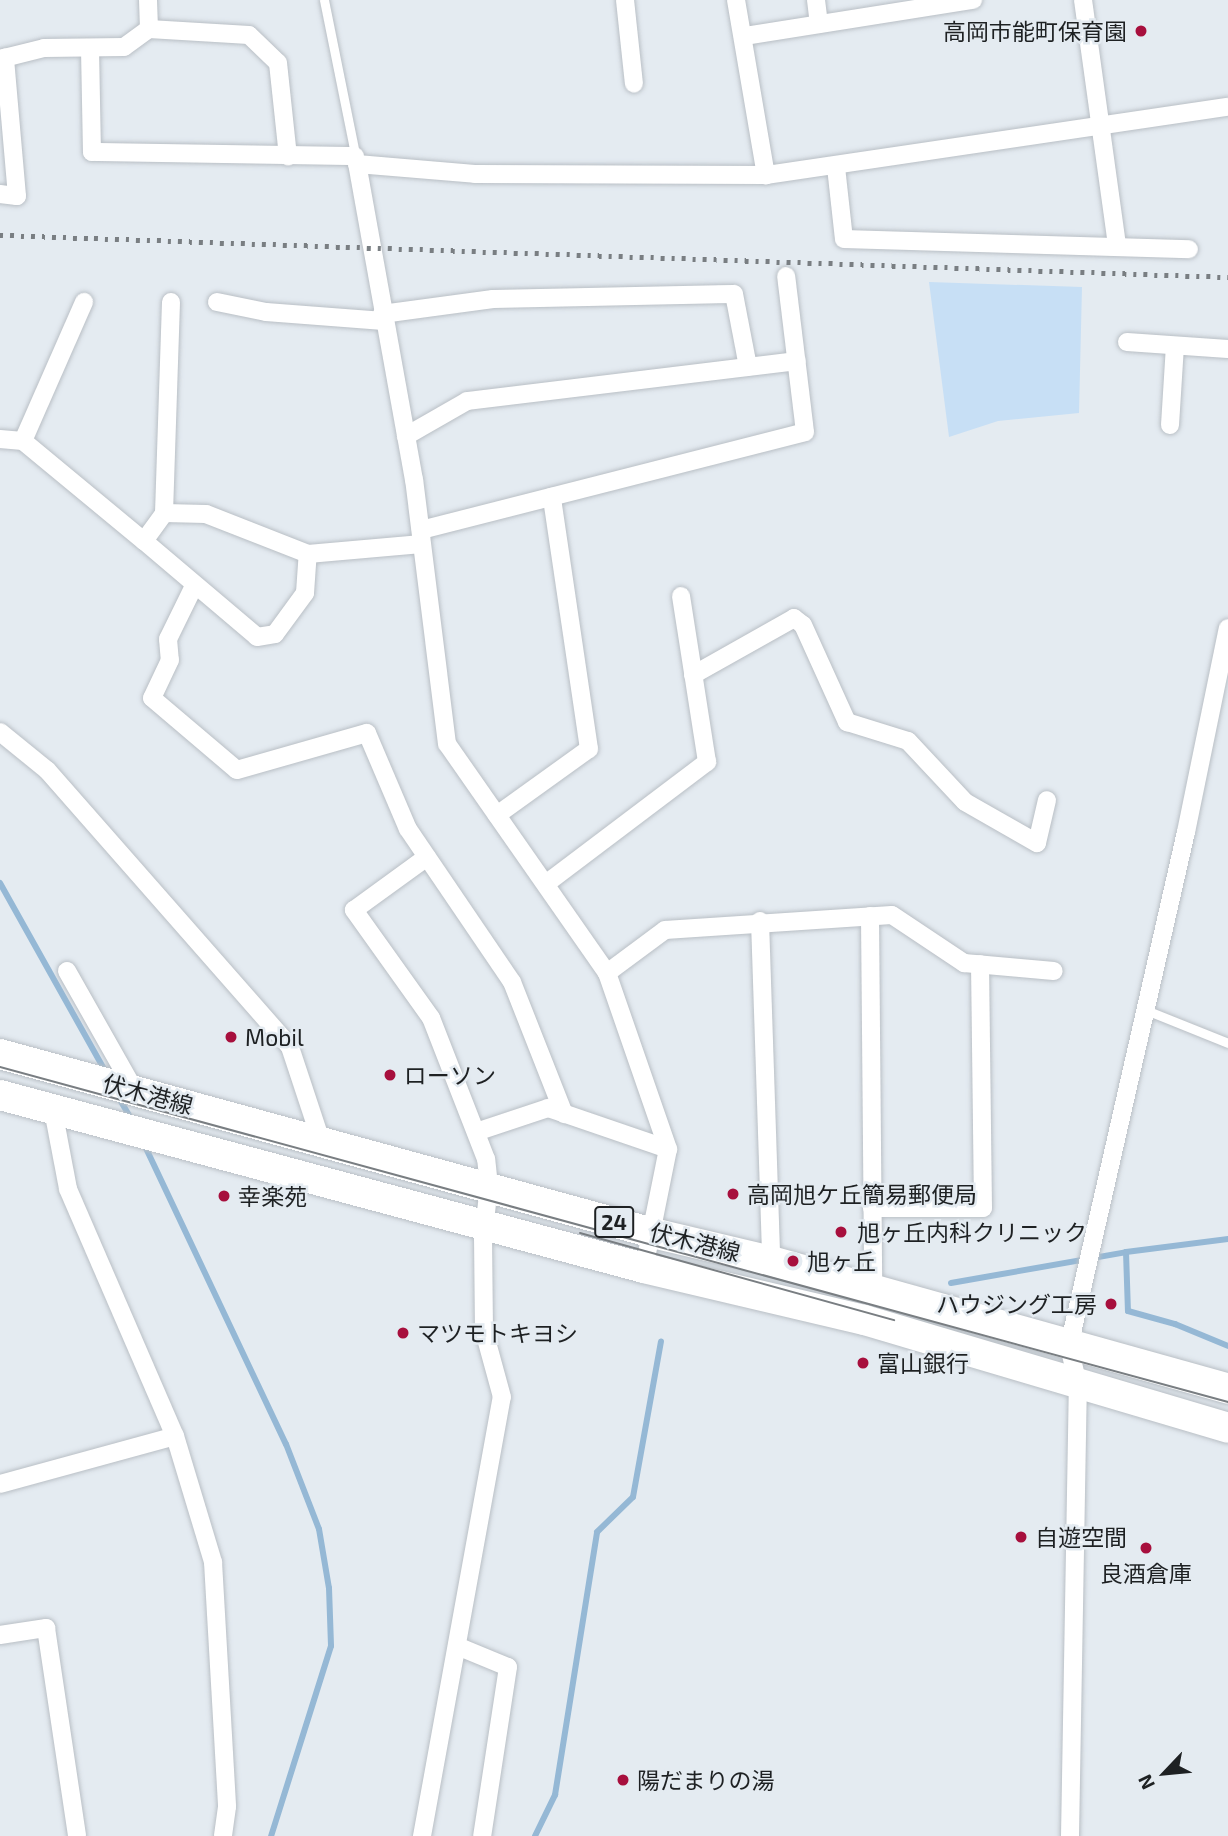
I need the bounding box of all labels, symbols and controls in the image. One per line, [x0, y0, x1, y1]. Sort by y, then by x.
place label: 高岡市能町保育園 [943, 17, 1127, 45]
marker: 高岡市能町保育園 [1133, 23, 1149, 39]
place label: Mobil [245, 1023, 304, 1051]
marker: Mobil [223, 1029, 239, 1045]
place label: ローソン [404, 1061, 496, 1089]
marker: ローソン [382, 1067, 398, 1083]
street label: 伏木港線 [100, 1069, 196, 1119]
place label: 高岡旭ケ丘簡易郵便局 [747, 1180, 977, 1208]
place label: 幸楽苑 [238, 1182, 307, 1210]
marker: 高岡旭ケ丘簡易郵便局 [725, 1186, 741, 1202]
marker: 幸楽苑 [216, 1188, 232, 1204]
road number: 24 [593, 1204, 635, 1240]
street label: 伏木港線 [647, 1217, 743, 1267]
place label: 旭ヶ丘内科クリニック [857, 1218, 1087, 1246]
marker: 旭ヶ丘内科クリニック [831, 1222, 851, 1242]
place label: 旭ヶ丘 [807, 1247, 876, 1275]
marker: 旭ヶ丘 [785, 1253, 801, 1269]
place label: ハウジング工房 [936, 1290, 1097, 1318]
marker: ハウジング工房 [1103, 1296, 1119, 1312]
place label: マツモトキヨシ [417, 1319, 578, 1347]
marker: マツモトキヨシ [395, 1325, 411, 1341]
place label: 富山銀行 [877, 1349, 969, 1377]
marker: 富山銀行 [855, 1355, 871, 1371]
place label: 自遊空間 [1035, 1523, 1127, 1551]
marker: 自遊空間 [1013, 1529, 1029, 1545]
marker: 良酒倉庫 [1138, 1540, 1154, 1556]
place label: 良酒倉庫 [1100, 1559, 1192, 1587]
north arrow [1130, 1738, 1200, 1808]
place label: 陽だまりの湯 [637, 1766, 775, 1794]
text: N [1132, 1771, 1159, 1794]
marker: 陽だまりの湯 [615, 1772, 631, 1788]

